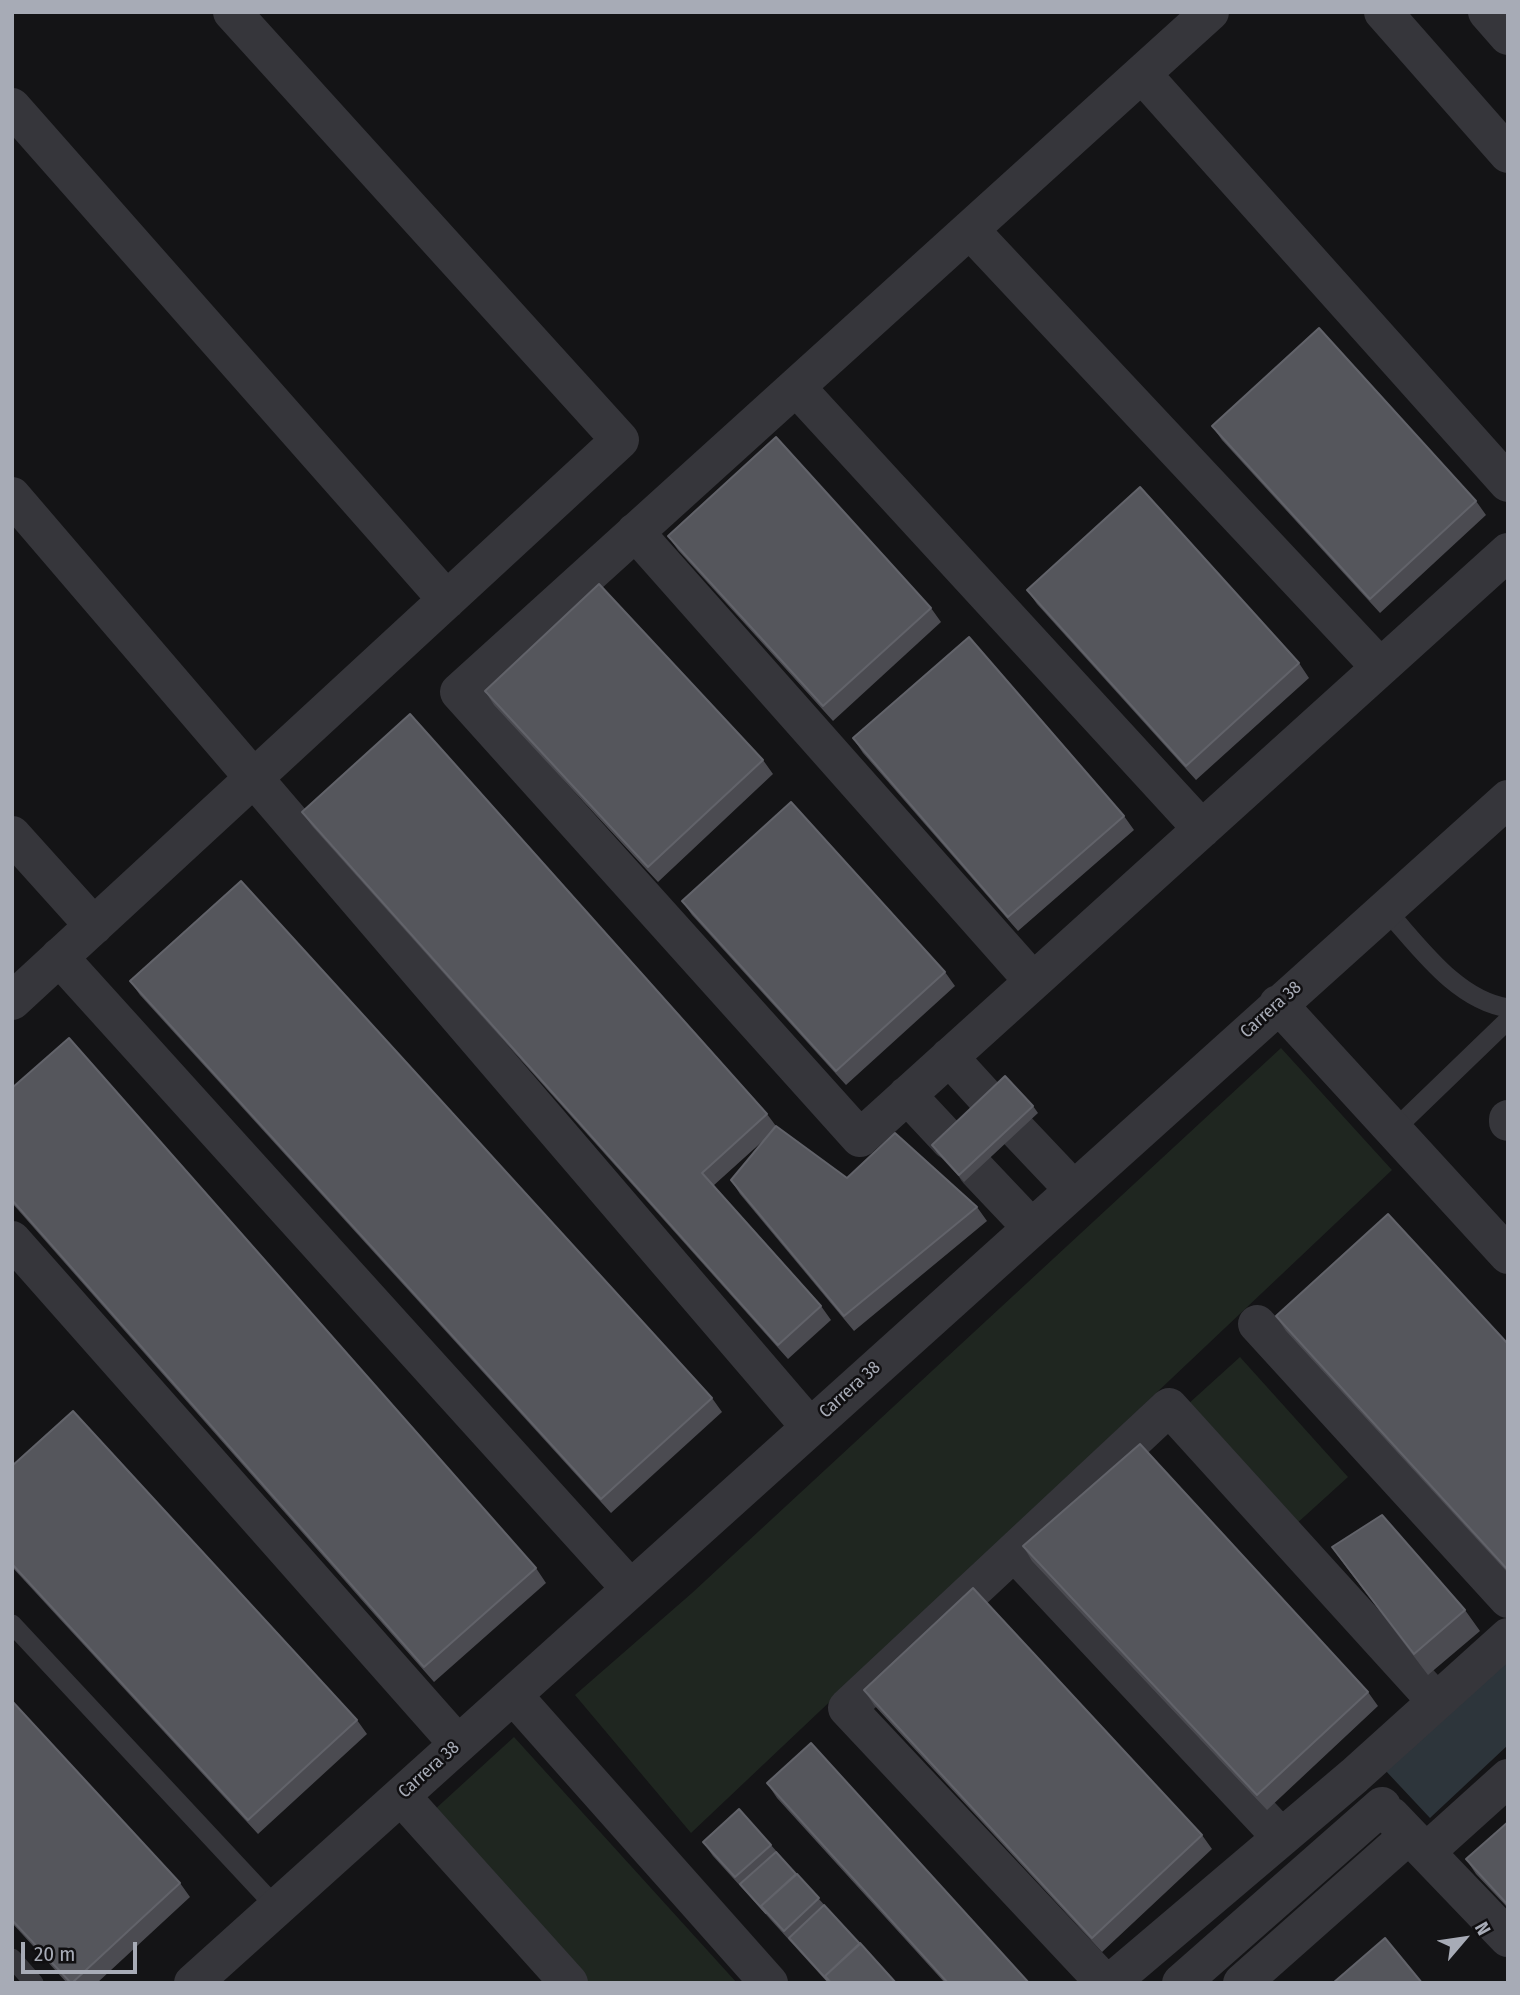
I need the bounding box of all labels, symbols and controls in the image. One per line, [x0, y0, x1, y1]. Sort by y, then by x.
street label: Carrera 38 [1236, 977, 1306, 1043]
street label: Carrera 38 [815, 1357, 885, 1423]
street label: Carrera 38 [394, 1737, 464, 1803]
north arrow [1429, 1904, 1499, 1974]
text: N [1470, 1918, 1496, 1939]
scale bar [24, 1928, 140, 1972]
text: 20 m [34, 1941, 75, 1967]

